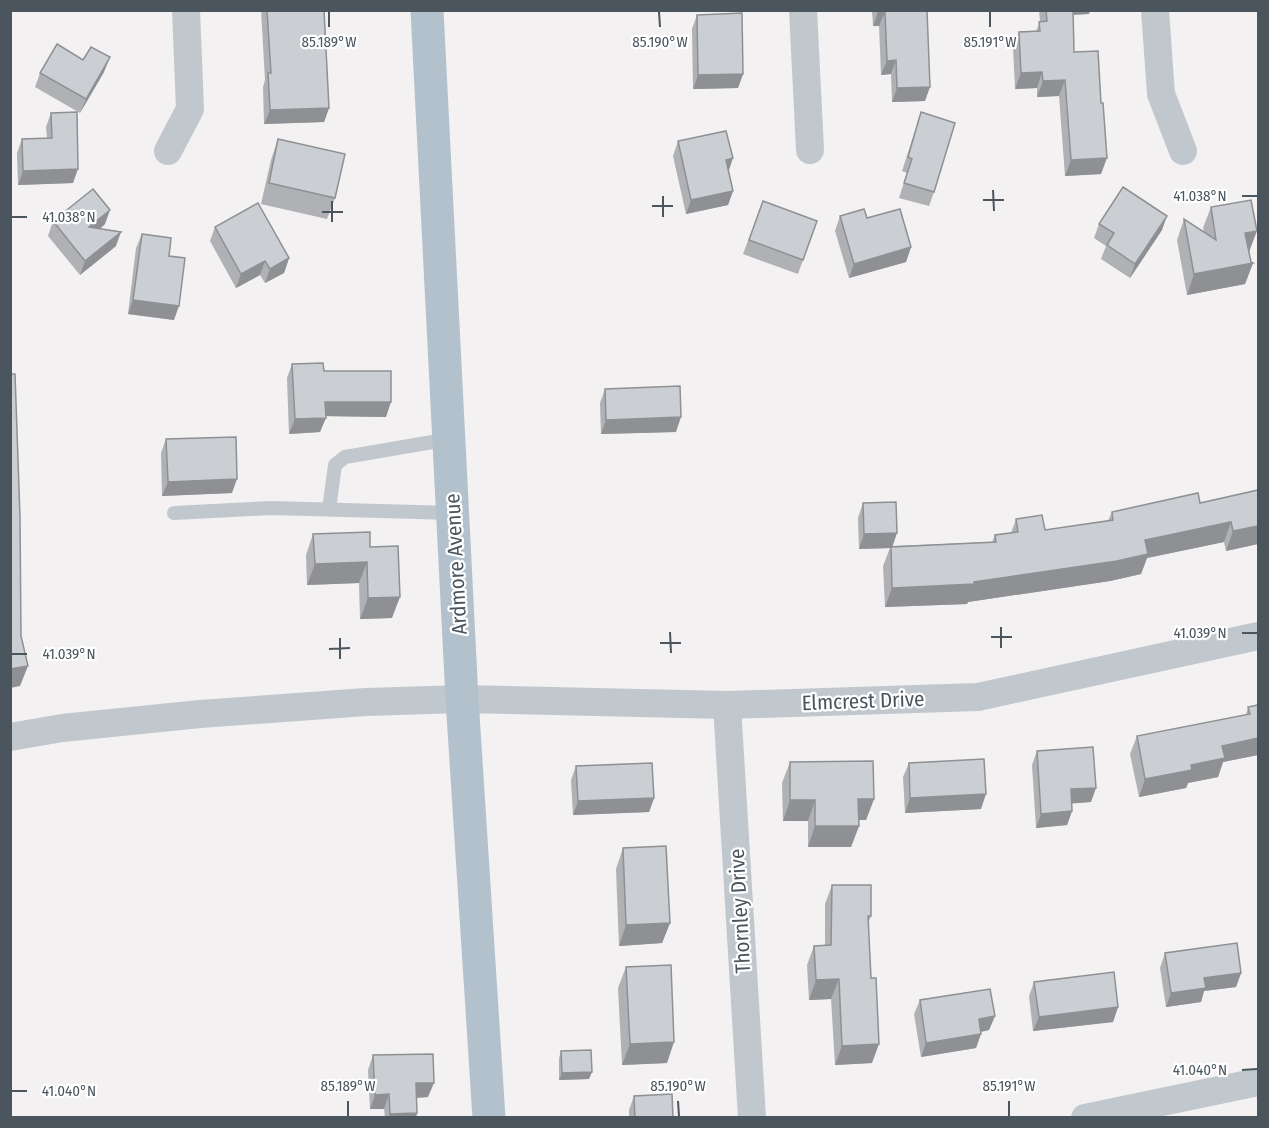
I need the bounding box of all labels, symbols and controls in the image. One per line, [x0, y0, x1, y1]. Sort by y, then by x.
text: 85.189°W [302, 33, 356, 51]
text: 85.190°W [632, 33, 688, 51]
text: 85.191°W [963, 33, 1017, 51]
text: 41.038°N [1173, 187, 1227, 205]
text: 41.038°N [42, 208, 96, 226]
street label: Ardmore Avenue [439, 493, 473, 635]
text: 41.039°N [1174, 624, 1227, 642]
text: 41.039°N [43, 645, 96, 663]
street label: Elmcrest Drive [801, 686, 925, 716]
street label: Thornley Drive [724, 848, 756, 974]
text: 41.040°N [1173, 1061, 1227, 1079]
text: 85.189°W [321, 1077, 375, 1095]
text: 85.190°W [650, 1077, 706, 1095]
text: 85.191°W [982, 1077, 1036, 1095]
text: 41.040°N [42, 1082, 96, 1100]

